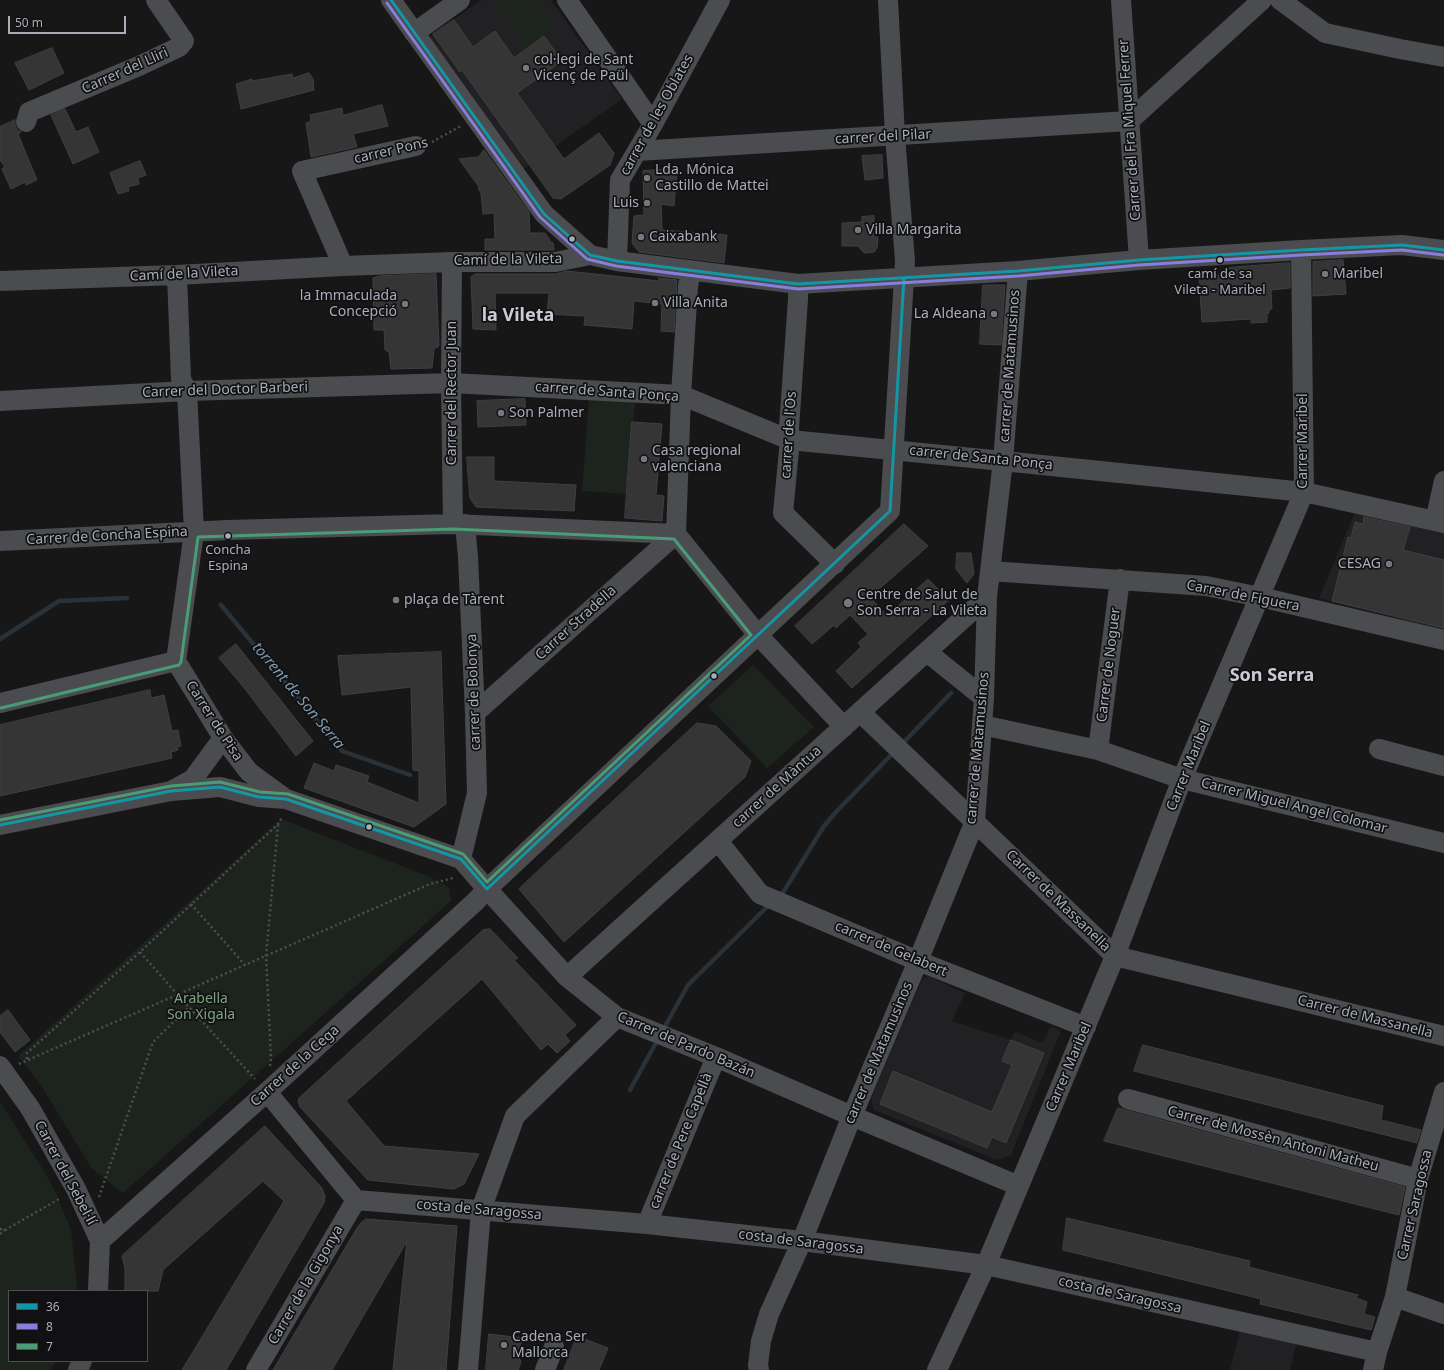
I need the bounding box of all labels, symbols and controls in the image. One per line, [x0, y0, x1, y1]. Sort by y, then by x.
scale bar [10, 8, 128, 34]
text: 50 m [15, 14, 43, 31]
street label: Carrer del Fra Miquel Ferrer [1115, 39, 1145, 221]
street label: Carrer del Lliri [79, 44, 171, 98]
place label: col·legi de Sant Vicenç de Paül [534, 52, 633, 84]
street label: carrer de les Oblates [617, 52, 697, 178]
marker: col·legi de Sant Vicenç de Paül [521, 63, 531, 73]
street label: carrer del Pilar [834, 126, 932, 148]
street label: carrer Pons [352, 134, 430, 168]
place label: Lda. Mónica Castillo de Mattei [655, 162, 769, 194]
marker: Lda. Mónica Castillo de Mattei [642, 173, 652, 183]
place label: Luis [613, 195, 639, 211]
marker: Luis [642, 198, 652, 208]
place label: Villa Margarita [866, 222, 962, 238]
marker: Villa Margarita [853, 225, 863, 235]
place label: Caixabank [649, 229, 717, 245]
marker: Caixabank [636, 232, 646, 242]
unlabelled marker [567, 234, 577, 244]
street label: Camí de la Vileta [453, 251, 563, 269]
marker: camí de sa Vileta - Maribel [1215, 255, 1225, 265]
street label: Camí de la Vileta [129, 263, 239, 285]
place label: camí de sa Vileta - Maribel [1174, 266, 1266, 297]
place label: Maribel [1333, 266, 1383, 282]
marker: Maribel [1320, 269, 1330, 279]
place label: la Immaculada Concepció [300, 288, 397, 320]
street label: carrer de Matamusinos [996, 289, 1024, 443]
place label: Villa Anita [663, 295, 728, 311]
marker: Villa Anita [650, 298, 660, 308]
marker: la Immaculada Concepció [400, 299, 410, 309]
district label: la Vileta [482, 305, 554, 327]
place label: La Aldeana [914, 306, 986, 322]
marker: La Aldeana [989, 309, 999, 319]
street label: Carrer del Rector Juan [444, 321, 460, 465]
street label: Carrer del Doctor Barberi [142, 379, 308, 401]
street label: carrer de Santa Ponça [534, 379, 680, 405]
street label: carrer de l'Os [778, 391, 800, 479]
street label: Carrer Maribel [1295, 393, 1311, 489]
place label: Son Palmer [509, 405, 584, 421]
marker: Son Palmer [496, 408, 506, 418]
street label: carrer de Santa Ponça [908, 442, 1054, 474]
place label: Casa regional valenciana [652, 443, 741, 476]
marker: Casa regional valenciana [639, 454, 649, 464]
street label: Carrer de Concha Espina [26, 523, 188, 549]
marker: Concha Espina [223, 531, 233, 541]
place label: Concha Espina [205, 542, 251, 573]
place label: CESAG [1338, 556, 1381, 572]
marker: CESAG [1384, 559, 1394, 569]
street label: Carrer de Figuera [1185, 577, 1301, 615]
street label: Carrer Stradella [532, 582, 620, 664]
place label: Centre de Salut de Son Serra - La Vileta [857, 587, 987, 620]
place label: plaça de Tàrent [404, 592, 504, 608]
marker: plaça de Tàrent [391, 595, 401, 605]
marker: Centre de Salut de Son Serra - La Vileta [842, 597, 854, 609]
street label: Carrer de Noguer [1094, 607, 1124, 723]
street label: carrer de Bolonya [464, 633, 484, 751]
water label: torrent de Son Serra [248, 639, 348, 753]
district label: Son Serra [1230, 665, 1314, 687]
unlabelled marker [709, 671, 719, 681]
street label: carrer de Matamusinos [963, 671, 993, 825]
street label: Carrer de Pisa [182, 678, 246, 764]
street label: Carrer Maribel [1163, 719, 1215, 813]
street label: carrer de Màntua [729, 743, 825, 831]
street label: Carrer Miguel Angel Colomar [1199, 775, 1389, 837]
unlabelled marker [364, 822, 374, 832]
street label: Carrer de Massanella [1002, 847, 1114, 955]
street label: carrer de Gelabert [832, 918, 950, 980]
street label: carrer de Matamusinos [841, 979, 917, 1127]
park label: Arabella Son Xigala [167, 991, 235, 1024]
street label: Carrer de Massanella [1296, 992, 1434, 1042]
street label: Carrer de Pardo Bazán [615, 1008, 757, 1082]
street label: Carrer Maribel [1043, 1020, 1095, 1114]
street label: Carrer de la Cega [247, 1022, 343, 1110]
street label: carrer de Pere Capellà [646, 1071, 716, 1211]
street label: Carrer de Mossèn Antoni Matheu [1166, 1103, 1380, 1175]
street label: Carrer del Sebel·lí [30, 1118, 100, 1228]
street label: Carrer Saragossa [1394, 1148, 1436, 1262]
street label: costa de Saragossa [416, 1196, 542, 1224]
street label: Carrer de la Gigonya [265, 1222, 347, 1348]
street label: costa de Saragossa [738, 1226, 864, 1258]
street label: costa de Saragossa [1057, 1273, 1183, 1317]
legend [8, 1290, 148, 1362]
text: 36 [46, 1298, 60, 1315]
text: 8 [46, 1318, 53, 1335]
place label: Cadena Ser Mallorca [512, 1329, 587, 1362]
text: 7 [46, 1338, 53, 1355]
marker: Cadena Ser Mallorca [499, 1340, 509, 1350]

